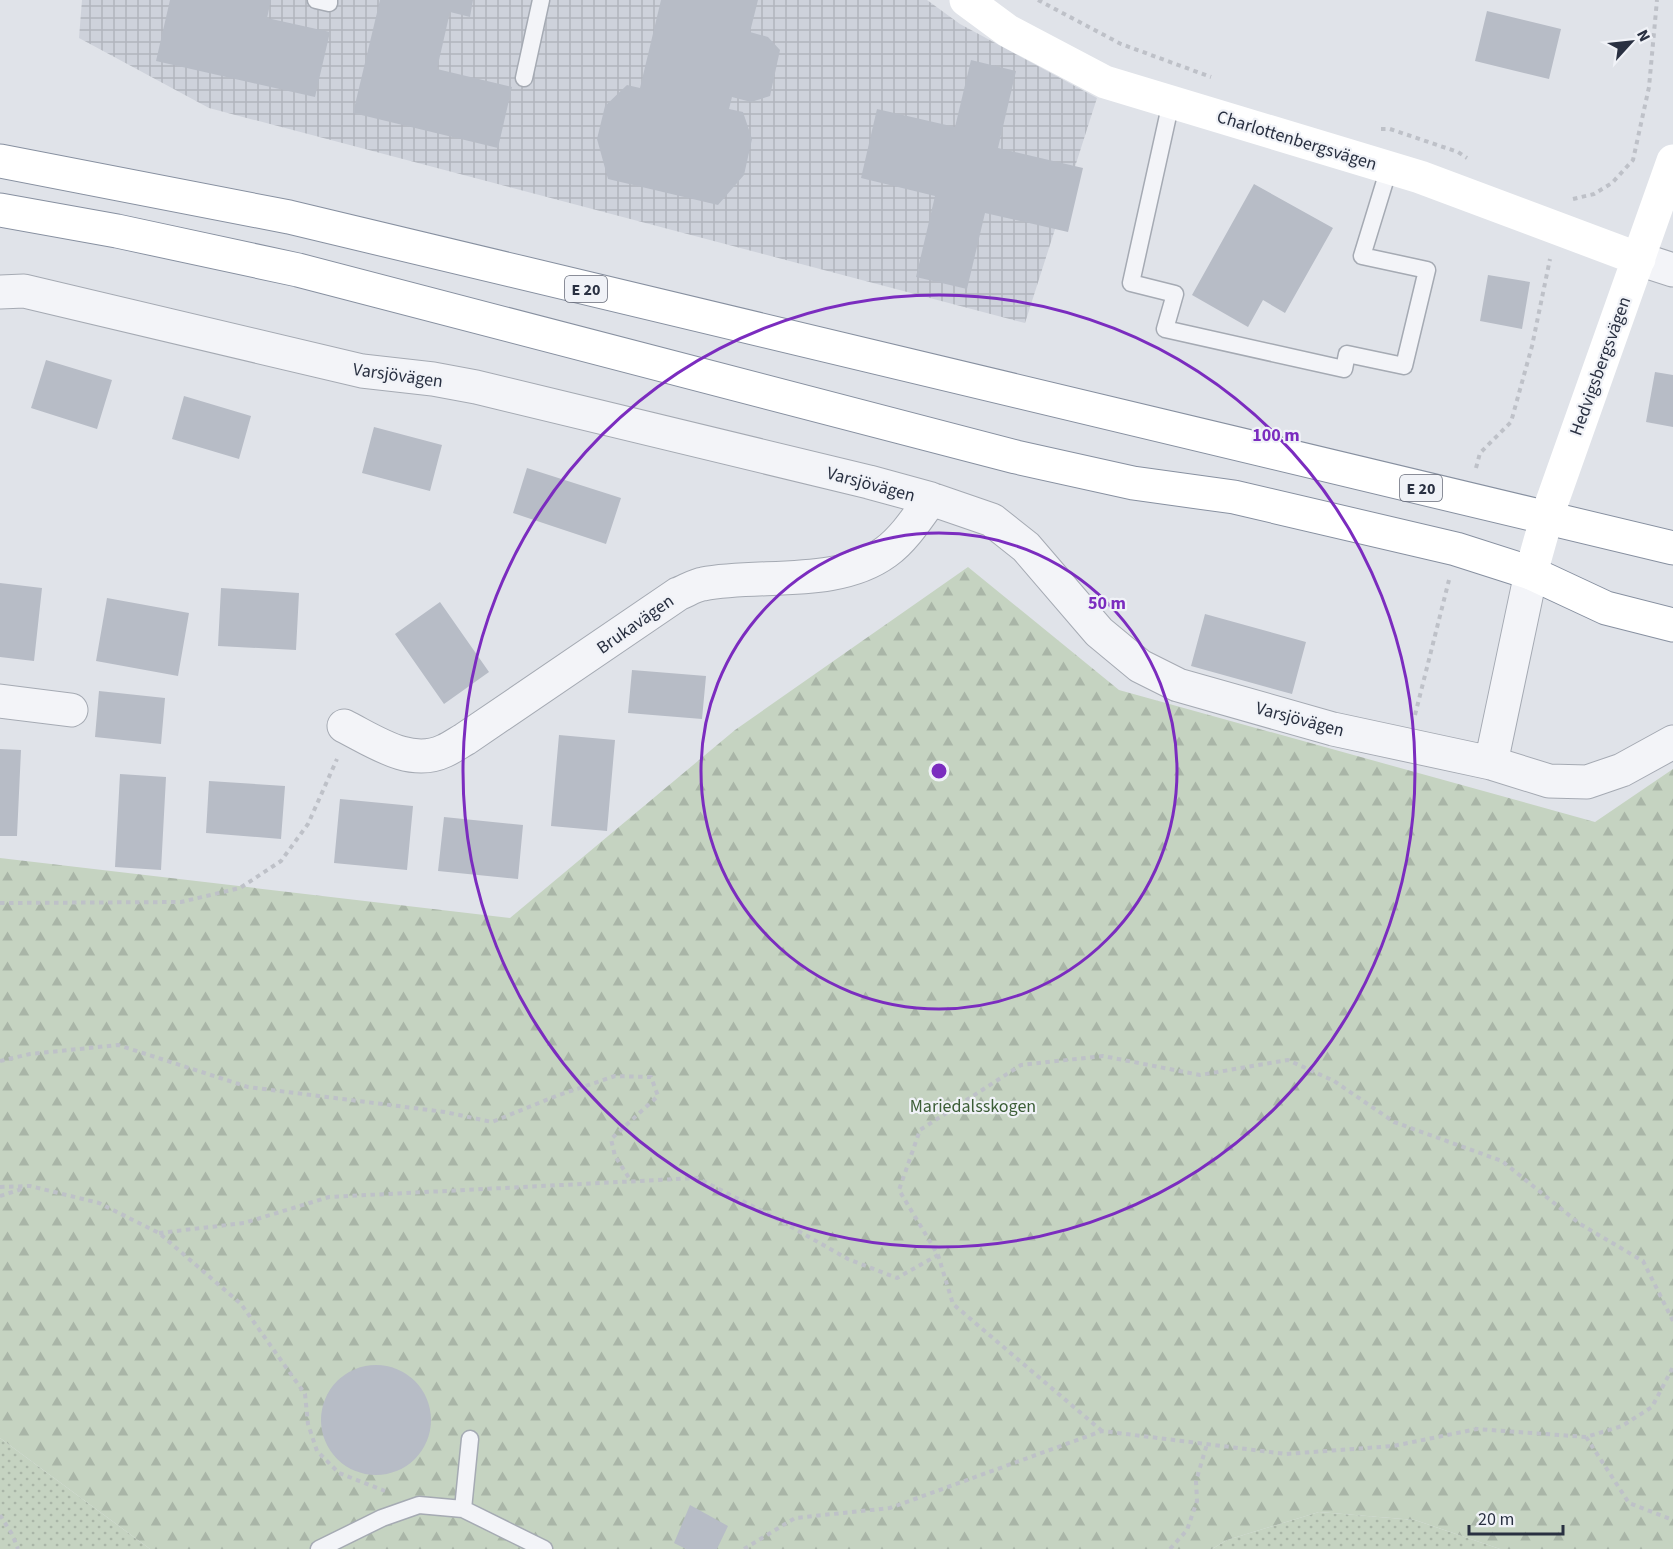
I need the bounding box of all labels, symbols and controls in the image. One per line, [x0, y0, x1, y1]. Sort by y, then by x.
north arrow [1601, 12, 1661, 72]
text: N [1631, 26, 1656, 45]
street label: Charlottenbergsvägen [1214, 104, 1380, 177]
road number: E 20 [565, 276, 607, 302]
street label: Hedvigsbergsvägen [1564, 293, 1637, 439]
street label: Varsjövägen [351, 357, 444, 394]
text: 100 m [1252, 423, 1300, 448]
street label: Varsjövägen [824, 461, 918, 508]
road number: E 20 [1400, 475, 1442, 501]
street label: Brukavägen [592, 589, 679, 660]
text: 50 m [1088, 591, 1126, 616]
street label: Varsjövägen [1253, 696, 1347, 743]
centre of rings [929, 761, 949, 781]
park label: Mariedalsskogen [910, 1094, 1036, 1119]
scale bar [1469, 1498, 1564, 1536]
text: 20 m [1478, 1507, 1514, 1532]

